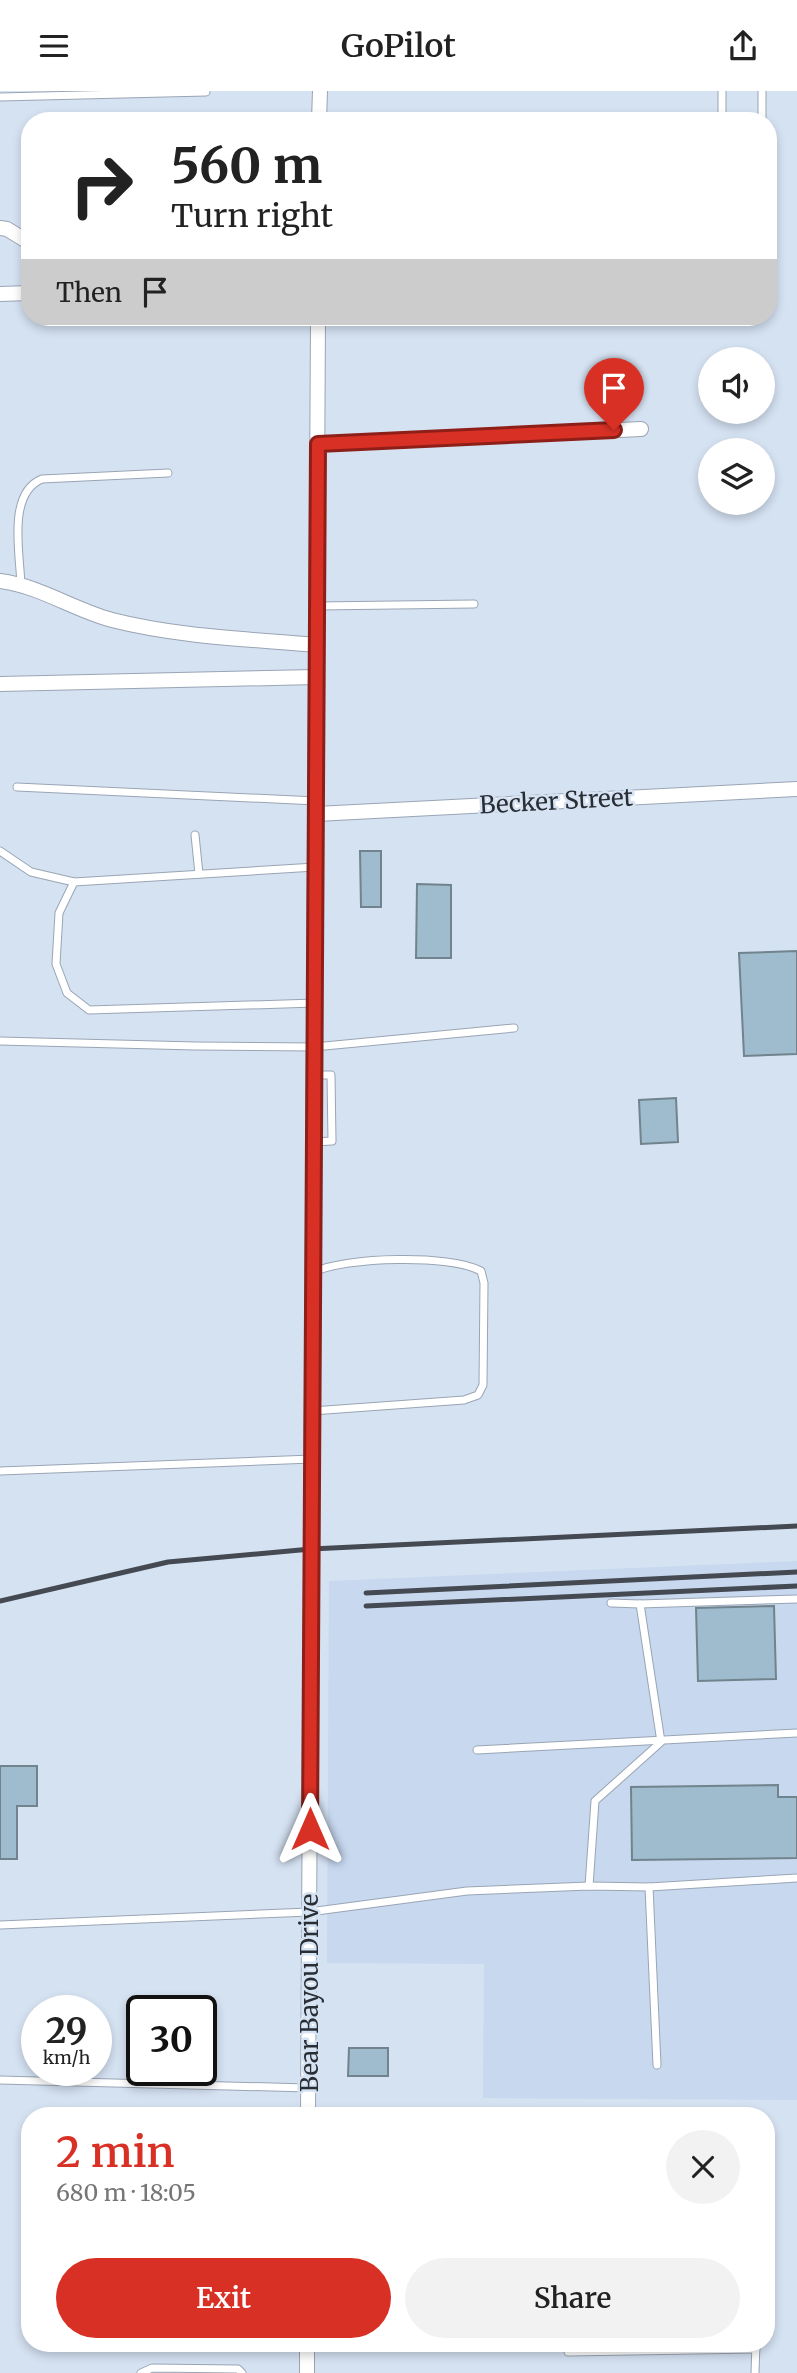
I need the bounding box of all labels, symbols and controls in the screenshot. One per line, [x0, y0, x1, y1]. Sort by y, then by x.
text: GoPilot [341, 26, 456, 66]
icon: menu [35, 27, 73, 65]
icon: share [724, 27, 762, 65]
text: 560 m [171, 135, 322, 196]
icon: right [56, 140, 147, 231]
text: Turn right [171, 196, 333, 236]
icon: arrive [136, 273, 174, 311]
text: Then [56, 276, 122, 309]
map controls [698, 347, 775, 515]
button: sound [698, 347, 775, 424]
pin [584, 358, 644, 430]
icon: arrive [595, 369, 633, 407]
button: layers [698, 438, 775, 515]
street label: Becker Street [478, 781, 634, 821]
position arrow [273, 1792, 347, 1866]
street label: Bear Bayou Drive [294, 1894, 325, 2092]
speed limit sign: 30 [126, 1995, 217, 2086]
text: 29 [46, 2009, 87, 2053]
text: km/h [43, 2046, 90, 2069]
text: 2 min [56, 2126, 175, 2178]
button: close [666, 2130, 740, 2204]
text: 680 m · 18:05 [56, 2178, 196, 2207]
button: Exit [56, 2258, 391, 2338]
button: Share [405, 2258, 740, 2338]

